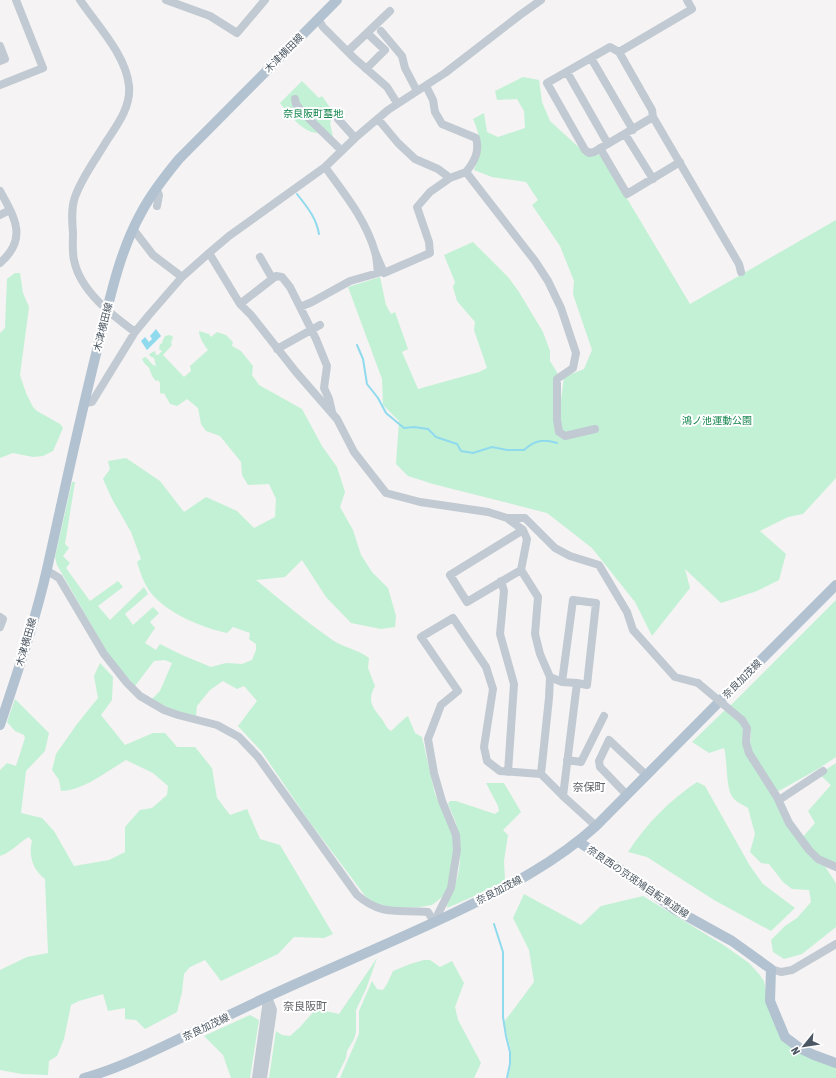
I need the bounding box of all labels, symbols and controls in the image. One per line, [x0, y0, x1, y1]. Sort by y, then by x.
street label: 木津横田線 [262, 31, 306, 75]
park label: 奈良阪町墓地 [283, 108, 344, 119]
street label: 木津横田線 [92, 301, 114, 353]
park label: 鴻ノ池運動公園 [682, 415, 752, 426]
street label: 木津横田線 [14, 616, 38, 668]
street label: 奈良加茂線 [720, 657, 764, 701]
district label: 奈保町 [573, 781, 606, 793]
street label: 奈良西の京斑鳩自転車道線 [585, 844, 691, 920]
street label: 奈良加茂線 [474, 874, 524, 906]
district label: 奈良阪町 [283, 1000, 327, 1012]
street label: 奈良加茂線 [181, 1011, 231, 1043]
north arrow [784, 1026, 824, 1066]
text: N [789, 1045, 802, 1057]

